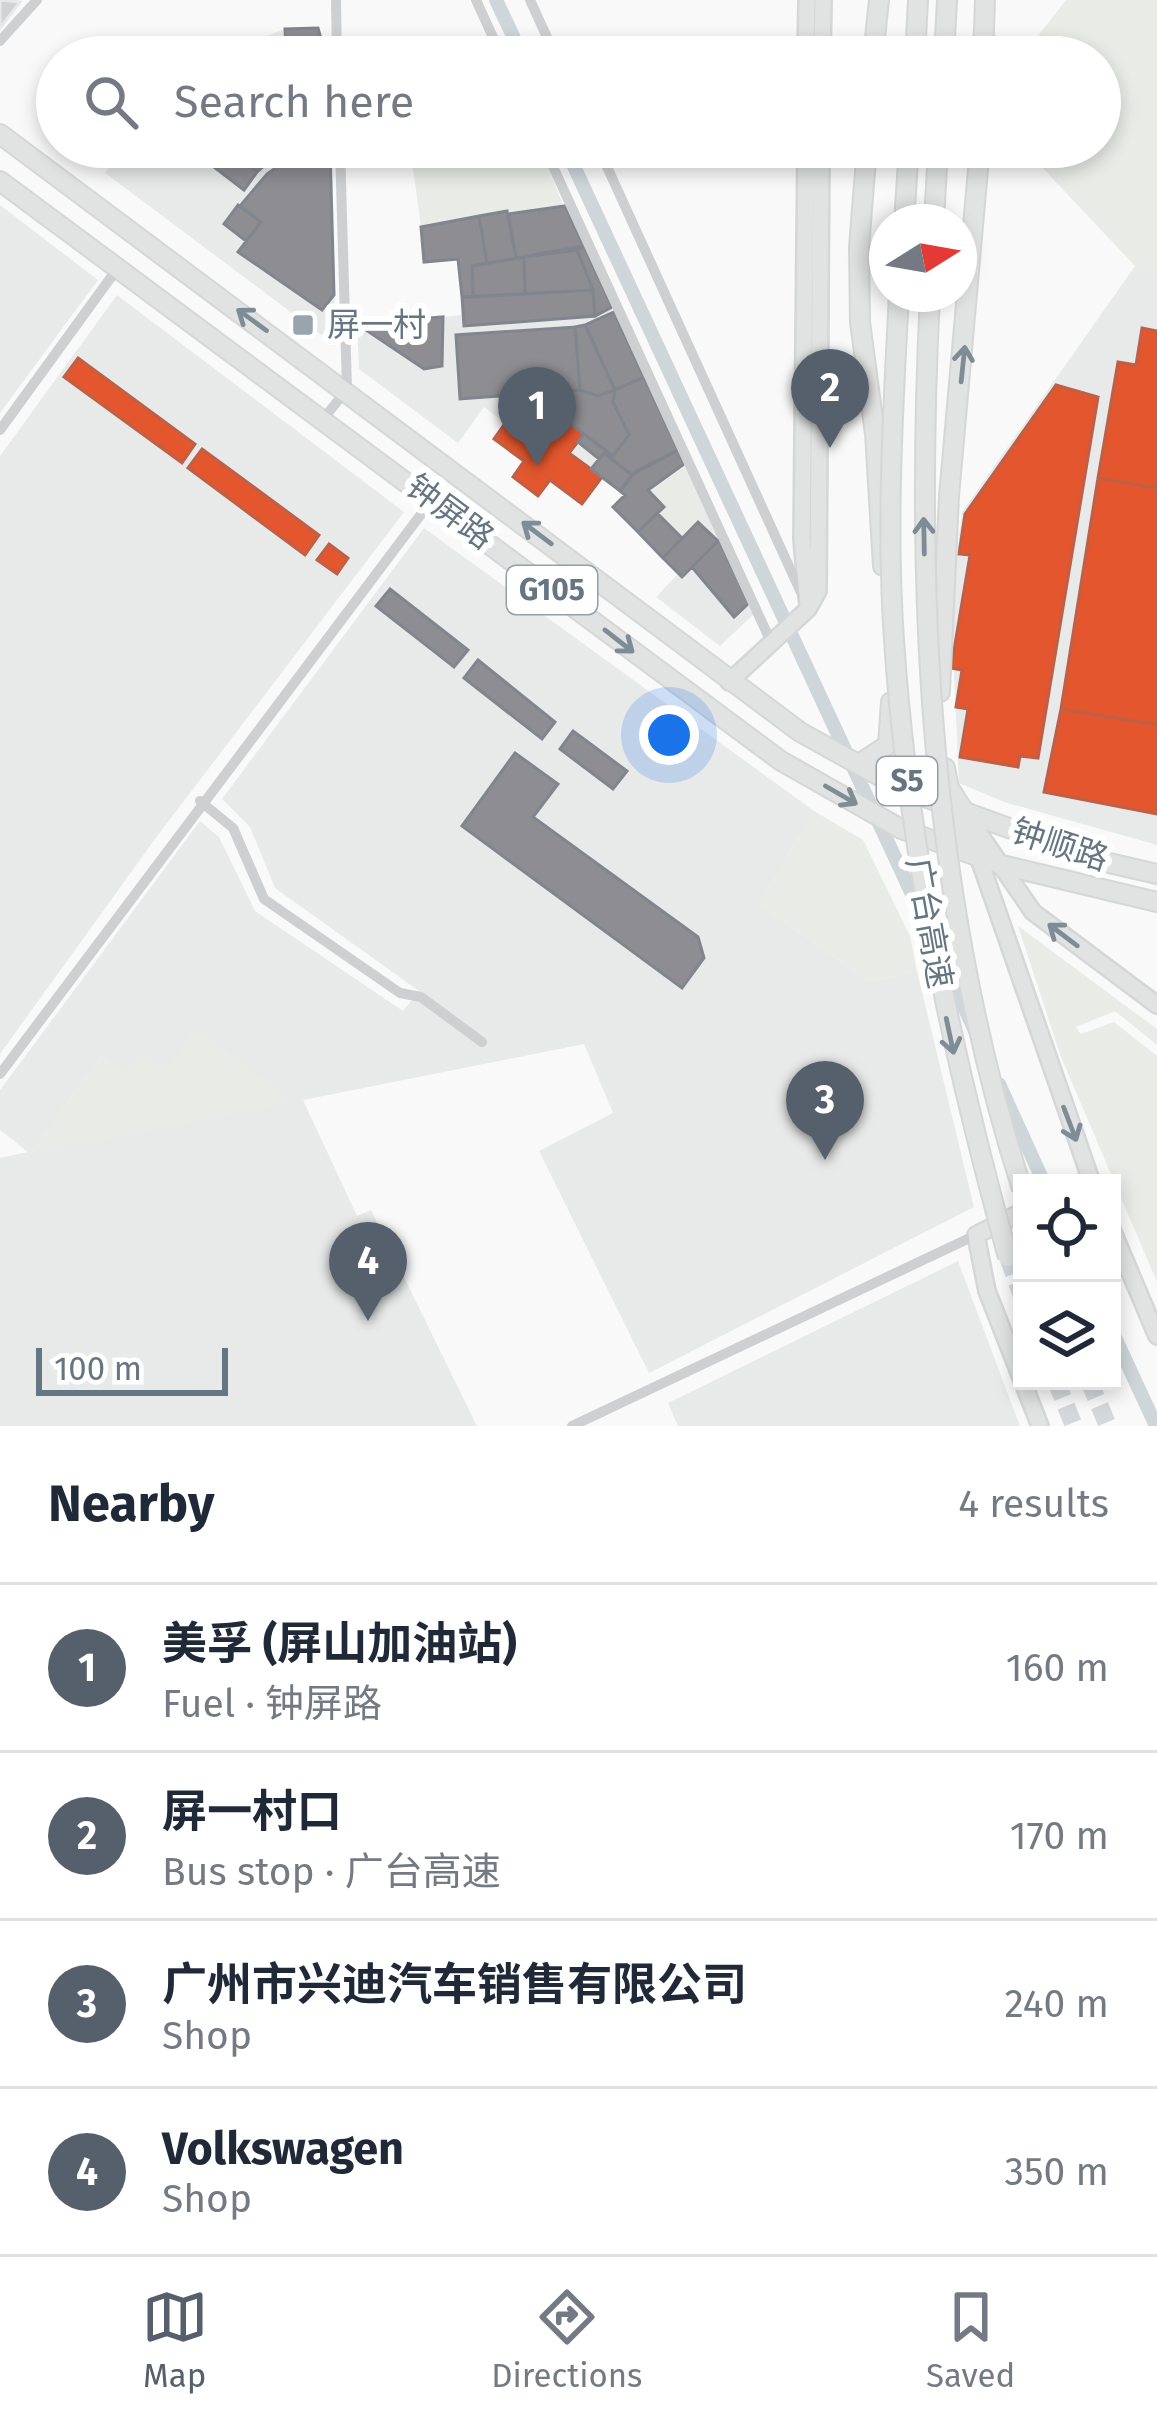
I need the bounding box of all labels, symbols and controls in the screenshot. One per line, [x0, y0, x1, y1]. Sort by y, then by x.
search box [36, 36, 1121, 168]
icon: search [78, 69, 144, 135]
text: Search here [174, 75, 414, 129]
north arrow [869, 204, 977, 312]
place label: 屏一村 [327, 305, 426, 345]
one-way arrow [236, 308, 269, 333]
marker: 屏一村 [290, 312, 316, 338]
one-way arrow [952, 346, 975, 385]
pin: 2 [791, 349, 869, 448]
pin: 1 [498, 367, 576, 466]
street label: 钟屏路 [398, 466, 502, 558]
one-way arrow [912, 517, 935, 556]
one-way arrow [521, 521, 554, 547]
road number: G105 [507, 566, 597, 614]
one-way arrow [602, 627, 634, 654]
your location [639, 705, 699, 765]
road number: S5 [877, 757, 937, 805]
one-way arrow [823, 783, 858, 807]
street label: 钟顺路 [1007, 811, 1113, 879]
street label: 广台高速 [898, 855, 960, 991]
one-way arrow [1047, 922, 1080, 948]
one-way arrow [940, 1016, 962, 1055]
pin: 3 [786, 1061, 864, 1160]
one-way arrow [1060, 1104, 1082, 1141]
map controls [1013, 1174, 1121, 1390]
button: locate [1013, 1174, 1121, 1282]
pin: 4 [329, 1222, 407, 1321]
button: layers [1013, 1282, 1121, 1390]
scale bar [36, 1342, 228, 1395]
text: 100 m [54, 1349, 142, 1389]
text: Nearby [48, 1473, 214, 1535]
text: 4 results [958, 1481, 1109, 1527]
text: 美孚 (屏山加油站) [162, 1617, 517, 1671]
text: 1 [78, 1645, 96, 1691]
text: 160 m [1006, 1645, 1109, 1691]
text: Fuel · 钟屏路 [162, 1681, 382, 1727]
text: 屏一村口 [162, 1785, 342, 1839]
text: 2 [77, 1813, 97, 1859]
text: 170 m [1010, 1813, 1109, 1859]
text: Bus stop · 广台高速 [162, 1849, 501, 1895]
text: 广州市兴迪汽车销售有限公司 [162, 1958, 747, 2012]
text: 3 [77, 1981, 97, 2027]
text: 240 m [1004, 1981, 1109, 2027]
text: Shop [162, 2013, 252, 2059]
text: Volkswagen [162, 2122, 404, 2176]
text: 4 [76, 2149, 98, 2195]
text: 350 m [1004, 2149, 1109, 2195]
text: Shop [162, 2176, 252, 2222]
tab: Map [142, 2284, 208, 2396]
tab: Directions [491, 2284, 643, 2396]
tab: Saved [926, 2284, 1015, 2396]

